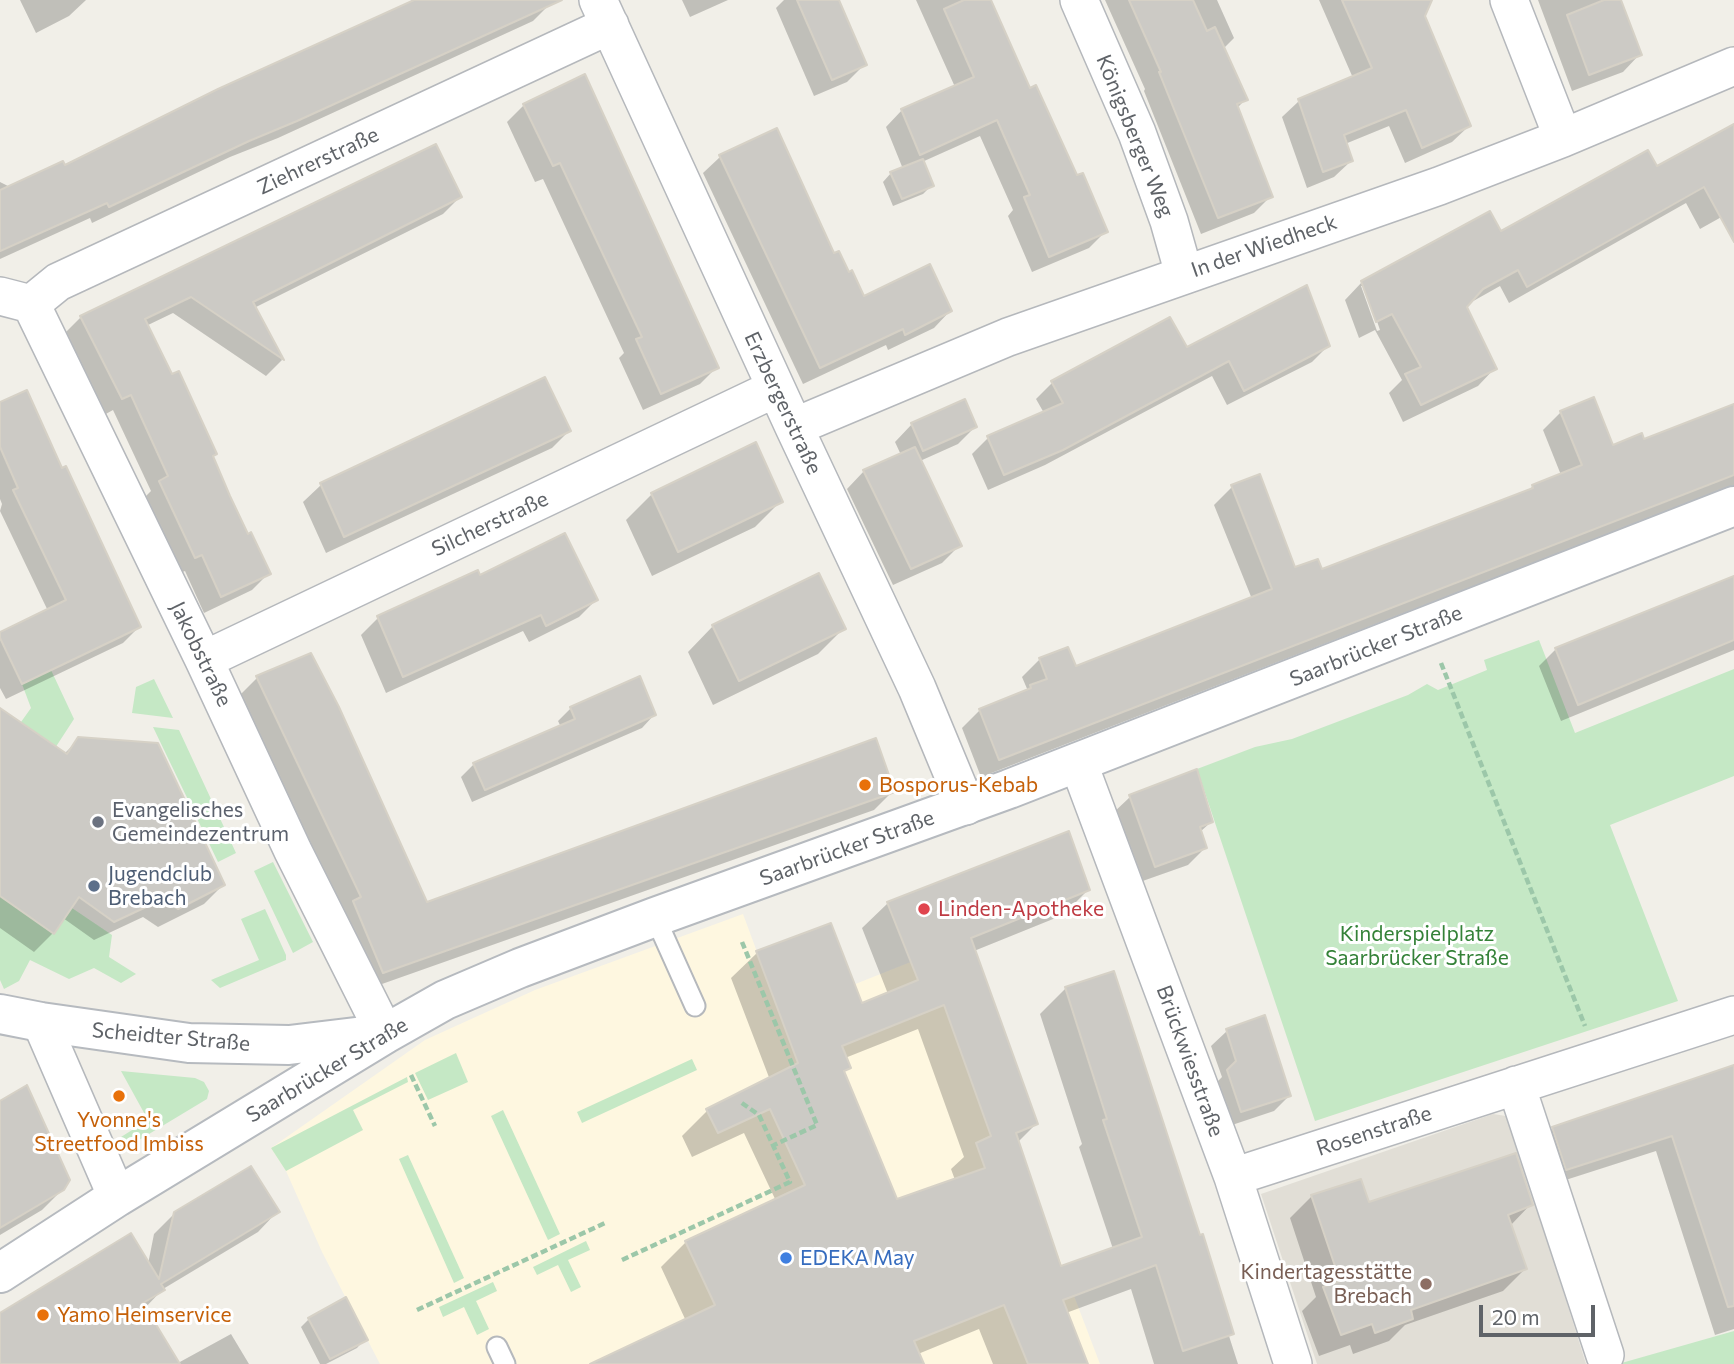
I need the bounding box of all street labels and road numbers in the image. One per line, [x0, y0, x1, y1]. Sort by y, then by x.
street label: Königsberger Weg [1091, 51, 1179, 221]
street label: Ziehrerstraße [253, 122, 383, 200]
street label: In der Wiedheck [1188, 209, 1340, 283]
street label: Erzbergerstraße [739, 328, 827, 478]
street label: Silcherstraße [428, 486, 552, 562]
street label: Jakobstraße [165, 597, 237, 711]
street label: Saarbrücker Straße [1286, 600, 1466, 692]
street label: Saarbrücker Straße [756, 805, 938, 891]
street label: Brückwiesstraße [1151, 982, 1229, 1140]
street label: Saarbrücker Straße [242, 1012, 412, 1128]
street label: Scheidter Straße [91, 1018, 251, 1056]
street label: Rosenstraße [1313, 1101, 1435, 1161]

